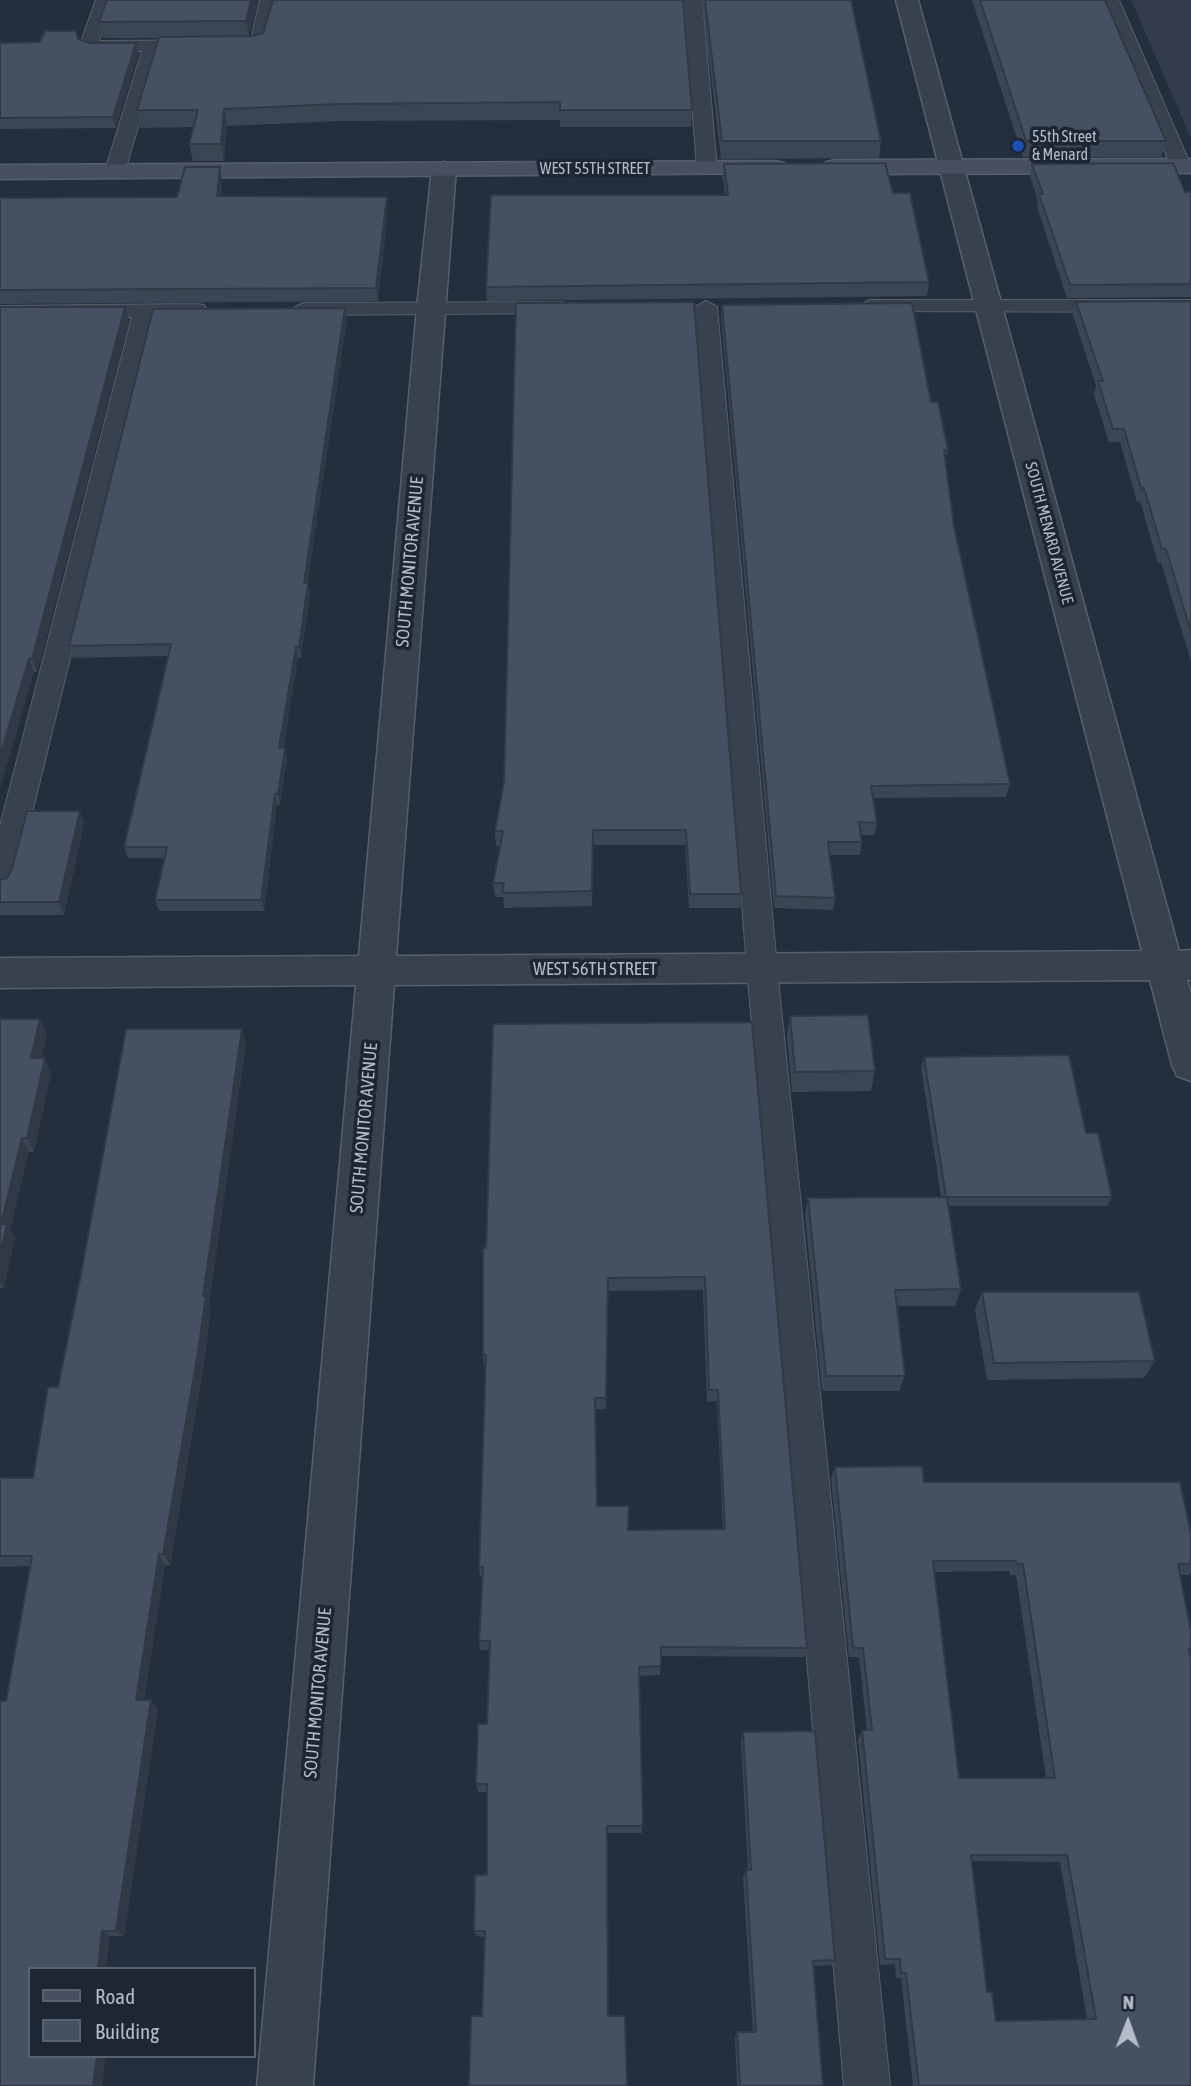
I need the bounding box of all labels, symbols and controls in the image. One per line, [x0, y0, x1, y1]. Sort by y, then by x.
place label: 55th Street & Menard [1032, 127, 1097, 165]
marker: 55th Street & Menard [1010, 138, 1026, 154]
street label: WEST 55TH STREET [540, 159, 650, 179]
street label: SOUTH MENARD AVENUE [1021, 460, 1077, 606]
street label: SOUTH MONITOR AVENUE [392, 476, 428, 648]
street label: WEST 56TH STREET [533, 958, 657, 980]
street label: SOUTH MONITOR AVENUE [346, 1042, 382, 1214]
street label: SOUTH MONITOR AVENUE [300, 1607, 336, 1779]
legend [28, 1967, 256, 2058]
text: Road [95, 1984, 135, 2008]
north arrow [1093, 1988, 1163, 2058]
text: N [1123, 1991, 1134, 2013]
text: Building [95, 2019, 159, 2043]

